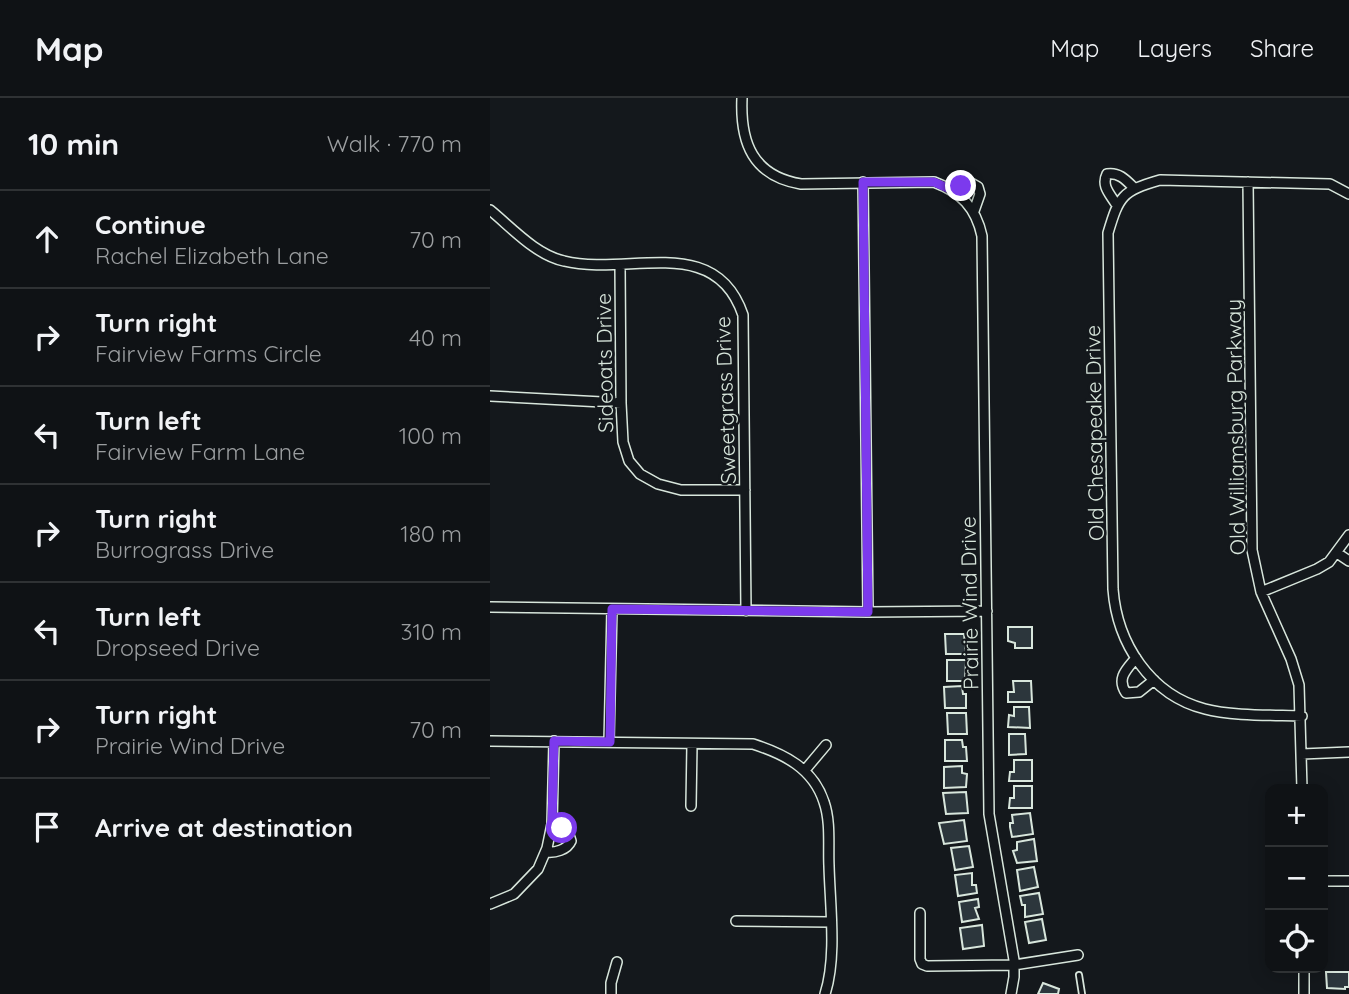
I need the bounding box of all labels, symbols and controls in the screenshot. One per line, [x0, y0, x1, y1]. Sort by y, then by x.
text: Map [35, 28, 103, 69]
text: Map [1050, 33, 1099, 63]
text: Layers [1137, 33, 1212, 63]
text: Share [1250, 33, 1314, 63]
text: 10 min [28, 125, 119, 163]
text: Walk · 770 m [327, 129, 462, 158]
route end [945, 170, 976, 201]
text: Continue [95, 208, 206, 241]
icon: ahead [28, 220, 66, 258]
text: 70 m [409, 225, 462, 254]
text: Rachel Elizabeth Lane [95, 241, 329, 270]
street label: Sideoats Drive [590, 293, 618, 433]
street label: Old Williamsburg Parkway [1220, 299, 1250, 555]
text: Turn right [95, 306, 217, 339]
street label: Sweetgrass Drive [709, 316, 741, 484]
icon: right [28, 318, 66, 356]
text: 40 m [409, 323, 462, 352]
street label: Old Chesapeake Drive [1079, 325, 1109, 541]
text: Fairview Farms Circle [95, 339, 322, 368]
text: Turn left [95, 404, 202, 437]
icon: left [28, 416, 66, 454]
text: 100 m [399, 421, 462, 450]
text: Fairview Farm Lane [95, 437, 305, 466]
text: Turn right [95, 502, 217, 535]
icon: right [28, 514, 66, 552]
street label: Prairie Wind Drive [954, 516, 984, 690]
text: 180 m [400, 519, 462, 548]
text: Burrograss Drive [95, 535, 274, 564]
text: Turn left [95, 600, 202, 633]
icon: left [28, 612, 66, 650]
text: 310 m [400, 617, 462, 646]
text: Dropseed Drive [95, 633, 260, 662]
text: Turn right [95, 698, 217, 731]
icon: right [28, 710, 66, 748]
text: 70 m [409, 715, 462, 744]
text: Prairie Wind Drive [95, 731, 285, 760]
map controls [1265, 784, 1328, 973]
button: + [1265, 784, 1328, 847]
icon: arrive [28, 808, 66, 846]
text: Arrive at destination [95, 811, 353, 844]
route start [546, 812, 577, 843]
button: − [1265, 847, 1328, 910]
button: locate [1265, 910, 1328, 973]

